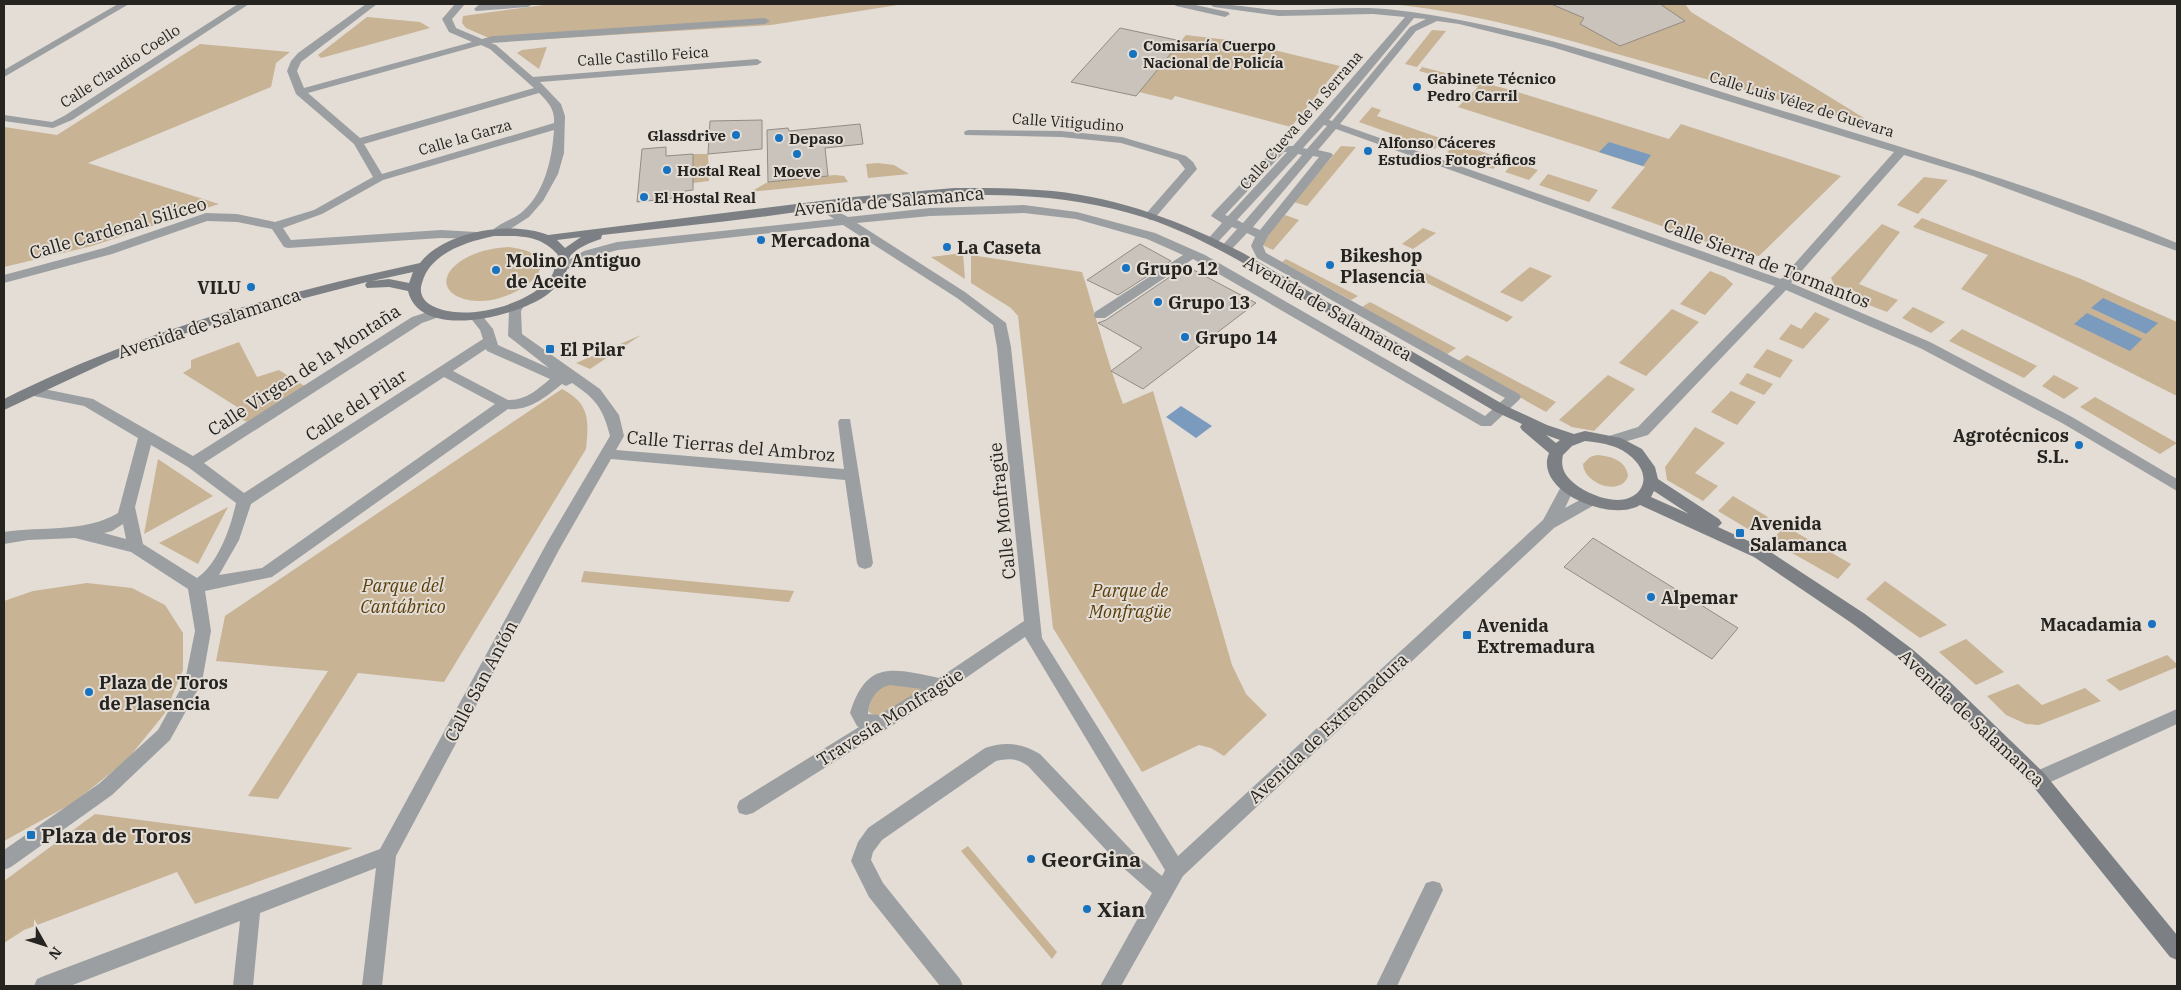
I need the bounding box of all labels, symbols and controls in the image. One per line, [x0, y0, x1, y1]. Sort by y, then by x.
street label: Calle Claudio Coello [56, 20, 184, 112]
place label: Comisaría Cuerpo Nacional de Policía [1143, 36, 1284, 72]
street label: Calle Castillo Feica [577, 42, 709, 70]
street label: Calle Cueva de la Serrana [1236, 47, 1366, 193]
marker: Comisaría Cuerpo Nacional de Policía [1127, 48, 1139, 60]
street label: Calle Luis Vélez de Guevara [1707, 67, 1897, 141]
place label: Gabinete Técnico Pedro Carril [1427, 69, 1556, 105]
marker: Gabinete Técnico Pedro Carril [1411, 81, 1423, 93]
street label: Calle Vitigudino [1011, 109, 1125, 135]
street label: Calle la Garza [416, 115, 514, 159]
place label: Glassdrive [647, 126, 726, 145]
marker: Glassdrive [730, 129, 742, 141]
place label: Depaso [789, 129, 844, 148]
marker: Depaso [773, 132, 785, 144]
place label: Alfonso Cáceres Estudios Fotográficos [1378, 133, 1536, 169]
marker: Alfonso Cáceres Estudios Fotográficos [1362, 145, 1374, 157]
marker: Moeve [791, 148, 803, 160]
place label: Hostal Real [677, 161, 761, 180]
place label: Moeve [773, 162, 821, 181]
marker: Hostal Real [661, 164, 673, 176]
street label: Avenida de Salamanca [793, 181, 985, 221]
place label: El Hostal Real [654, 188, 756, 207]
marker: El Hostal Real [638, 191, 650, 203]
street label: Calle Cardenal Silíceo [27, 192, 209, 264]
street label: Calle Sierra de Tormantos [1660, 213, 1874, 313]
place label: Mercadona [771, 229, 870, 252]
marker: Mercadona [755, 234, 767, 246]
place label: La Caseta [957, 236, 1041, 259]
marker: La Caseta [941, 241, 953, 253]
place label: Bikeshop Plasencia [1340, 244, 1426, 288]
place label: Molino Antiguo de Aceite [506, 249, 641, 293]
street label: Avenida de Salamanca [1240, 250, 1417, 366]
place label: Grupo 12 [1136, 257, 1218, 280]
marker: Bikeshop Plasencia [1324, 259, 1336, 271]
marker: Grupo 12 [1120, 262, 1132, 274]
marker: Molino Antiguo de Aceite [490, 264, 502, 276]
place label: VILU [197, 276, 241, 299]
marker: VILU [245, 281, 257, 293]
street label: Avenida de Salamanca [115, 282, 304, 363]
place label: Grupo 13 [1168, 291, 1250, 314]
marker: Grupo 13 [1152, 296, 1164, 308]
street label: Calle Virgen de la Montaña [203, 299, 405, 441]
place label: Grupo 14 [1195, 326, 1278, 349]
marker: Grupo 14 [1179, 331, 1191, 343]
place label: El Pilar [560, 338, 625, 361]
marker: El Pilar [544, 343, 556, 355]
street label: Calle del Pilar [301, 364, 411, 446]
place label: Agrotécnicos S.L. [1953, 424, 2069, 468]
street label: Calle Tierras del Ambroz [626, 425, 836, 467]
marker: Agrotécnicos S.L. [2073, 439, 2085, 451]
street label: Calle Monfragüe [983, 441, 1021, 581]
place label: Avenida Salamanca [1750, 512, 1847, 556]
marker: Avenida Salamanca [1734, 527, 1746, 539]
park label: Parque del Cantábrico [360, 574, 446, 618]
park label: Parque de Monfragüe [1088, 579, 1171, 623]
place label: Alpemar [1661, 586, 1738, 609]
marker: Alpemar [1645, 591, 1657, 603]
place label: Macadamia [2040, 613, 2142, 636]
place label: Avenida Extremadura [1477, 614, 1595, 658]
street label: Calle San Antón [439, 616, 523, 746]
marker: Macadamia [2146, 618, 2158, 630]
marker: Avenida Extremadura [1461, 629, 1473, 641]
street label: Avenida de Salamanca [1894, 644, 2050, 792]
street label: Avenida de Extremadura [1243, 648, 1413, 808]
street label: Travesía Monfragüe [813, 663, 967, 771]
place label: Plaza de Toros de Plasencia [99, 671, 228, 715]
marker: Plaza de Toros de Plasencia [83, 686, 95, 698]
place label: Plaza de Toros [41, 821, 191, 849]
marker: Plaza de Toros [25, 829, 37, 841]
place label: GeorGina [1041, 845, 1141, 873]
marker: GeorGina [1025, 853, 1037, 865]
place label: Xian [1097, 895, 1145, 923]
marker: Xian [1081, 903, 1093, 915]
north arrow [20, 920, 70, 970]
text: N [45, 943, 66, 963]

